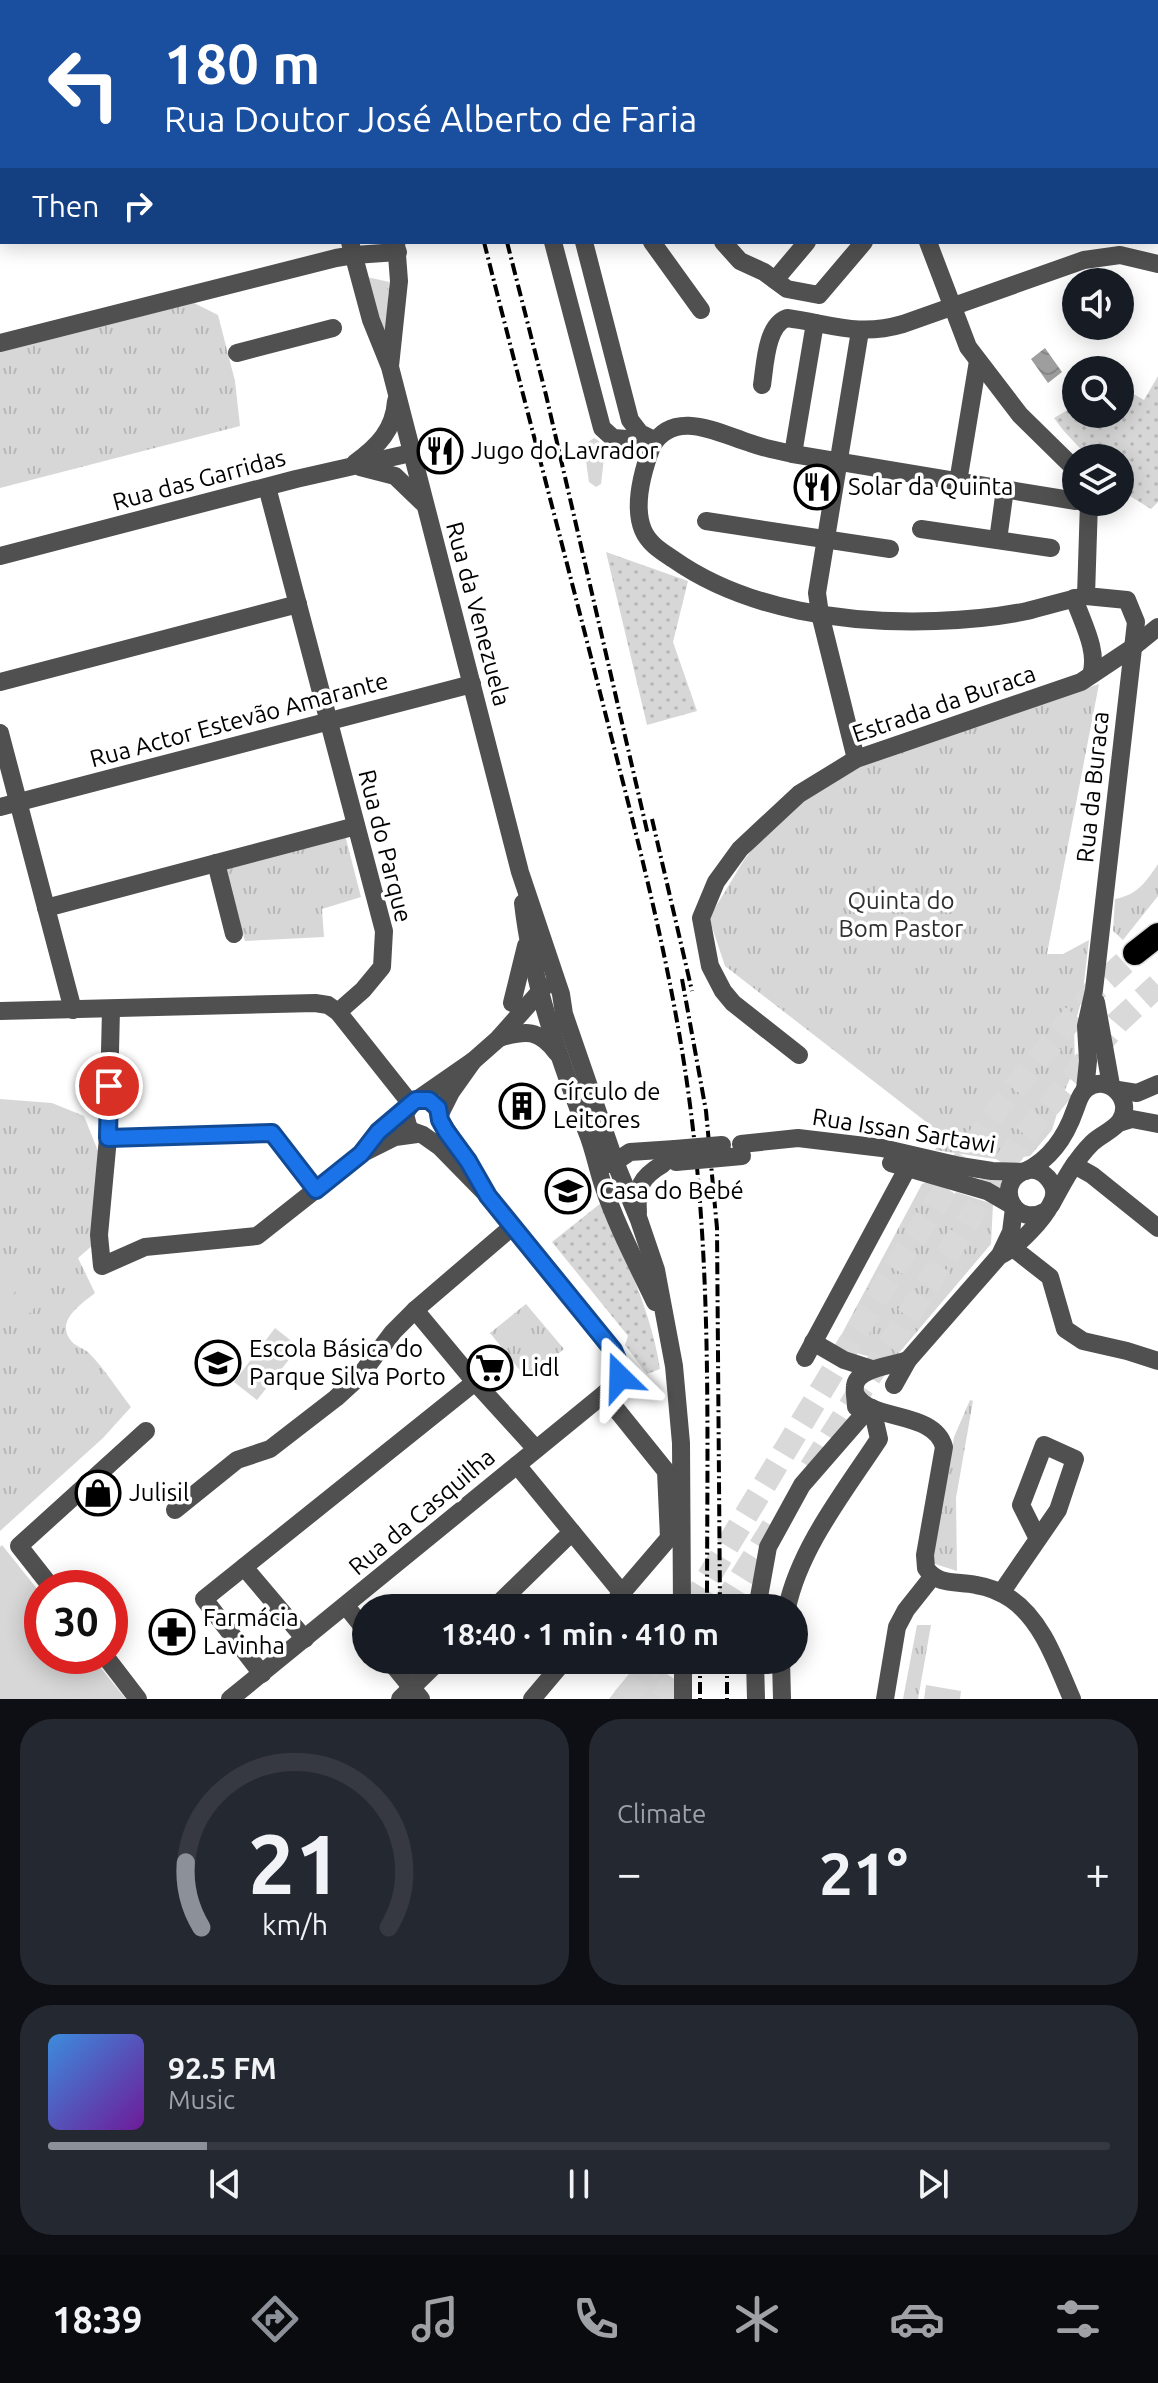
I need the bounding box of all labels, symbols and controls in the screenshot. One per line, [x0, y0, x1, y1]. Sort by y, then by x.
icon: left [32, 32, 136, 136]
text: 180 m [164, 32, 320, 95]
text: Rua Doutor José Alberto de Faria [164, 98, 697, 139]
icon: right [116, 184, 160, 228]
text: Then [32, 189, 100, 223]
map controls [1062, 268, 1134, 516]
button: sound [1062, 268, 1134, 340]
button: search [1062, 356, 1134, 428]
restaurant icon: Jugo do Lavrador [416, 427, 464, 475]
place label: Jugo do Lavrador [471, 437, 658, 464]
street label: Rua das Garridas [109, 443, 288, 516]
button: layers [1062, 444, 1134, 516]
restaurant icon: Solar da Quinta [793, 463, 841, 511]
place label: Solar da Quinta [848, 473, 1013, 500]
street label: Rua da Venezuela [441, 519, 516, 709]
street label: Estrada da Buraca [849, 659, 1039, 748]
street label: Rua Actor Estevão Amarante [87, 667, 391, 772]
street label: Rua da Buraca [1071, 710, 1114, 864]
street label: Rua do Parque [353, 767, 418, 925]
park label: Quinta do Bom Pastor [839, 887, 963, 942]
pin [75, 1052, 143, 1120]
icon: arrive [87, 1064, 131, 1108]
place label: Círculo de Leitores [553, 1078, 661, 1133]
building icon: Círculo de Leitores [498, 1082, 546, 1130]
street label: Rua Issan Sartawi [811, 1103, 998, 1158]
school or university icon: Casa do Bebé [544, 1167, 592, 1215]
place label: Casa do Bebé [599, 1177, 744, 1204]
place label: Escola Básica do Parque Silva Porto [249, 1335, 446, 1390]
position arrow [578, 1335, 662, 1419]
school or university icon: Escola Básica do Parque Silva Porto [194, 1339, 242, 1387]
supermarket icon: Lidl [466, 1344, 514, 1392]
place label: Lidl [521, 1354, 559, 1381]
street label: Rua da Casquilha [343, 1443, 500, 1580]
shop icon: Julisil [74, 1469, 122, 1517]
place label: Julisil [129, 1479, 189, 1506]
speed limit sign: 30 [24, 1570, 128, 1674]
place label: Farmácia Lavinha [203, 1604, 299, 1659]
pharmacy icon: Farmácia Lavinha [148, 1608, 196, 1656]
text: 18:40 · 1 min · 410 m [441, 1617, 719, 1651]
text: Climate [617, 1799, 706, 1828]
text: 21 [248, 1816, 341, 1910]
text: 21° [819, 1839, 908, 1906]
text: − [617, 1848, 642, 1897]
text: + [1085, 1848, 1110, 1897]
text: km/h [262, 1908, 328, 1940]
text: 92.5 FM [168, 2051, 277, 2085]
text: Music [168, 2085, 235, 2114]
icon: previous [203, 2162, 247, 2206]
icon: pause [557, 2162, 601, 2206]
icon: next [911, 2162, 955, 2206]
icon: directions [247, 2291, 303, 2347]
icon: music [407, 2291, 463, 2347]
icon: phone [568, 2291, 624, 2347]
icon: climate [729, 2291, 785, 2347]
icon: car [889, 2291, 945, 2347]
icon: filters [1050, 2291, 1106, 2347]
text: 18:39 [52, 2299, 142, 2340]

